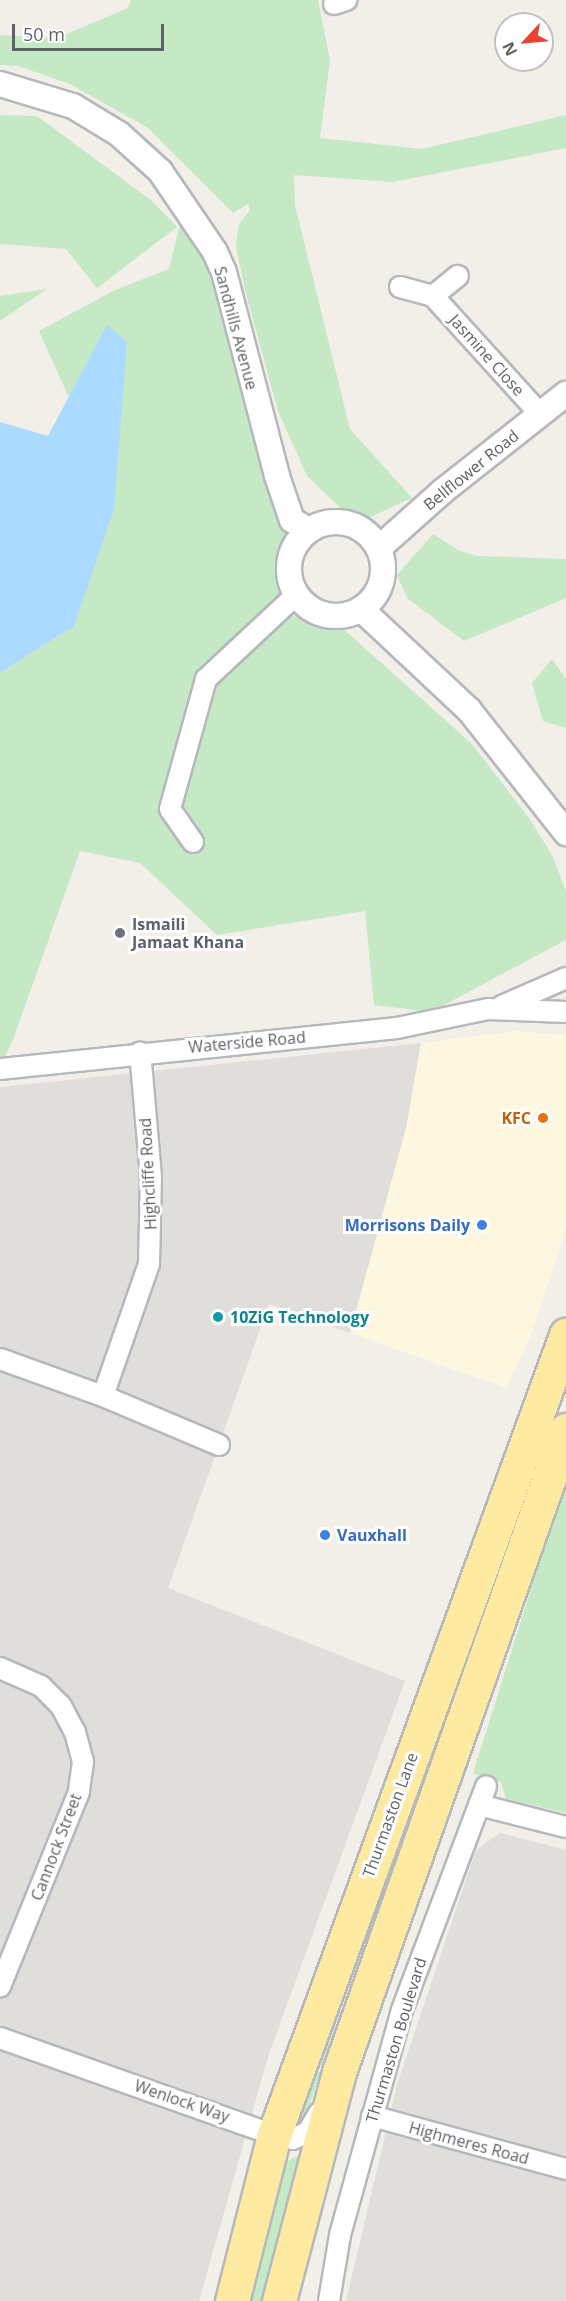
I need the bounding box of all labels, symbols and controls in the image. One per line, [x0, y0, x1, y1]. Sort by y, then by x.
scale bar [15, 12, 166, 50]
north arrow [494, 12, 554, 72]
text: 50 m [23, 22, 65, 46]
text: N [497, 38, 522, 60]
street label: Sandhills Avenue [210, 264, 262, 392]
street label: Jasmine Close [445, 310, 529, 400]
street label: Bellflower Road [420, 426, 522, 514]
place label: Ismaili Jamaat Khana [132, 914, 244, 952]
marker: Ismaili Jamaat Khana [113, 926, 127, 940]
street label: Waterside Road [188, 1027, 306, 1057]
place label: KFC [501, 1108, 531, 1128]
marker: KFC [536, 1111, 550, 1125]
street label: Highcliffe Road [135, 1117, 161, 1231]
place label: Morrisons Daily [345, 1215, 470, 1235]
marker: Morrisons Daily [475, 1218, 489, 1232]
place label: 10ZiG Technology [230, 1307, 369, 1327]
marker: 10ZiG Technology [211, 1310, 225, 1324]
place label: Vauxhall [337, 1525, 407, 1545]
marker: Vauxhall [318, 1528, 332, 1542]
street label: Thurmaston Lane [358, 1750, 422, 1880]
street label: Cannock Street [27, 1791, 85, 1903]
street label: Thurmaston Boulevard [362, 1955, 430, 2125]
street label: Wenlock Way [132, 2076, 232, 2126]
street label: Highmeres Road [407, 2118, 531, 2168]

